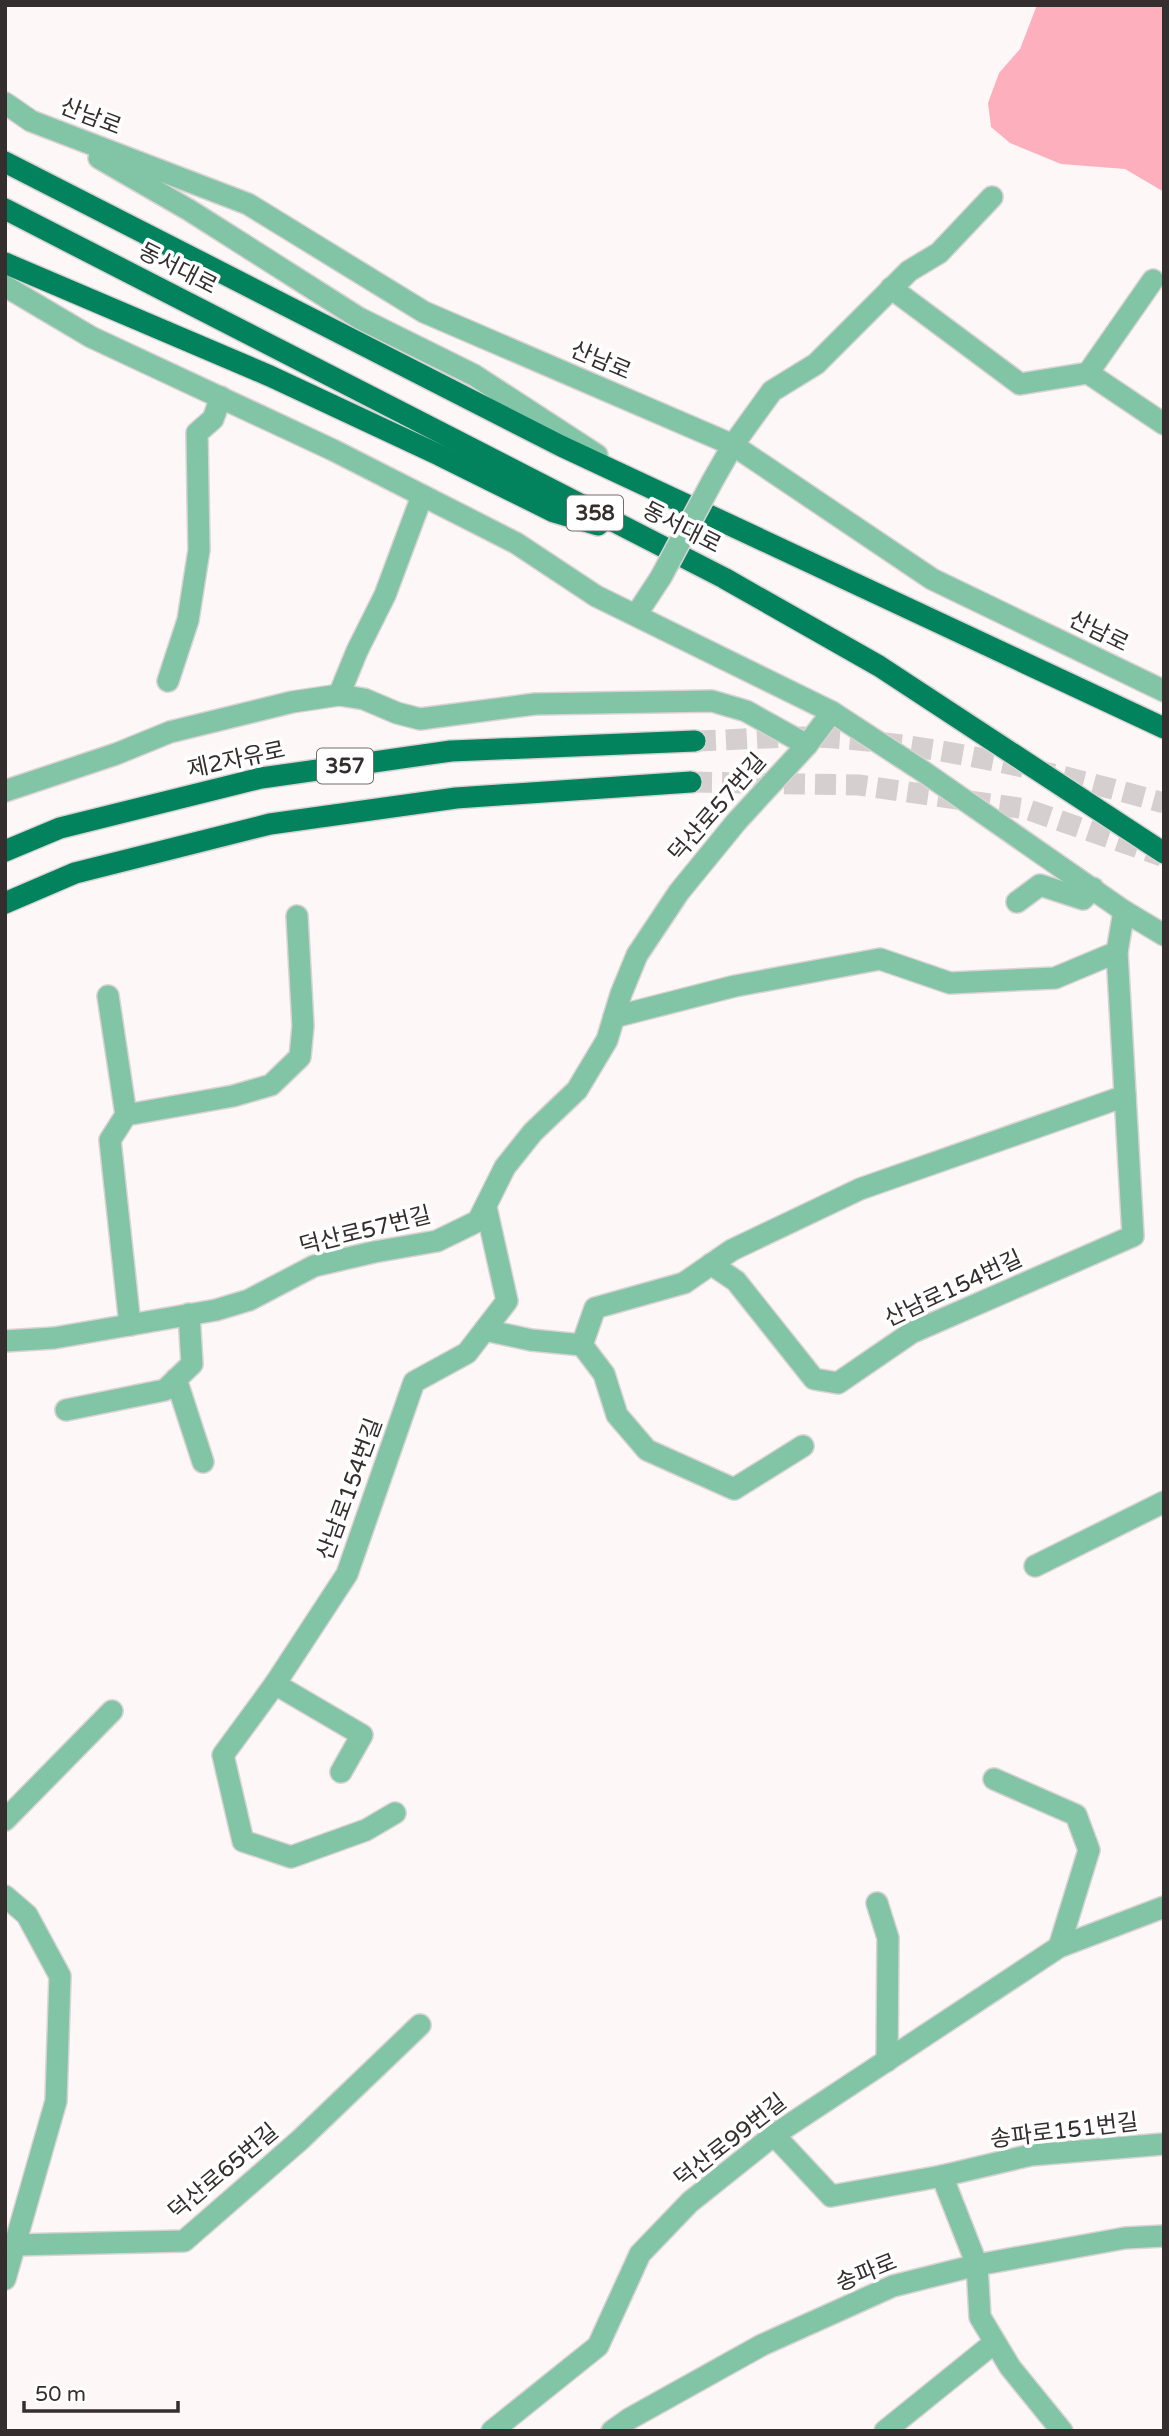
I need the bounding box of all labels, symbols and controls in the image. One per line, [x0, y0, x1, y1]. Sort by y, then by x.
street label: 산남로 [56, 92, 125, 141]
street label: 동서대로 [133, 237, 222, 301]
street label: 산남로 [566, 336, 635, 386]
road number: 358 [567, 496, 623, 530]
street label: 동서대로 [637, 496, 726, 560]
street label: 산남로 [1064, 605, 1133, 658]
street label: 제2자유로 [185, 736, 288, 784]
road number: 357 [317, 748, 373, 784]
street label: 덕산로57번길 [663, 748, 773, 868]
street label: 덕산로57번길 [297, 1201, 434, 1261]
street label: 산남로154번길 [880, 1245, 1027, 1333]
street label: 산남로154번길 [311, 1414, 389, 1564]
street label: 덕산로99번길 [669, 2088, 792, 2193]
street label: 송파로151번길 [988, 2108, 1140, 2154]
street label: 덕산로65번길 [163, 2118, 284, 2226]
street label: 송파로 [832, 2248, 901, 2298]
scale bar [24, 2370, 178, 2414]
text: 50 m [35, 2382, 86, 2407]

